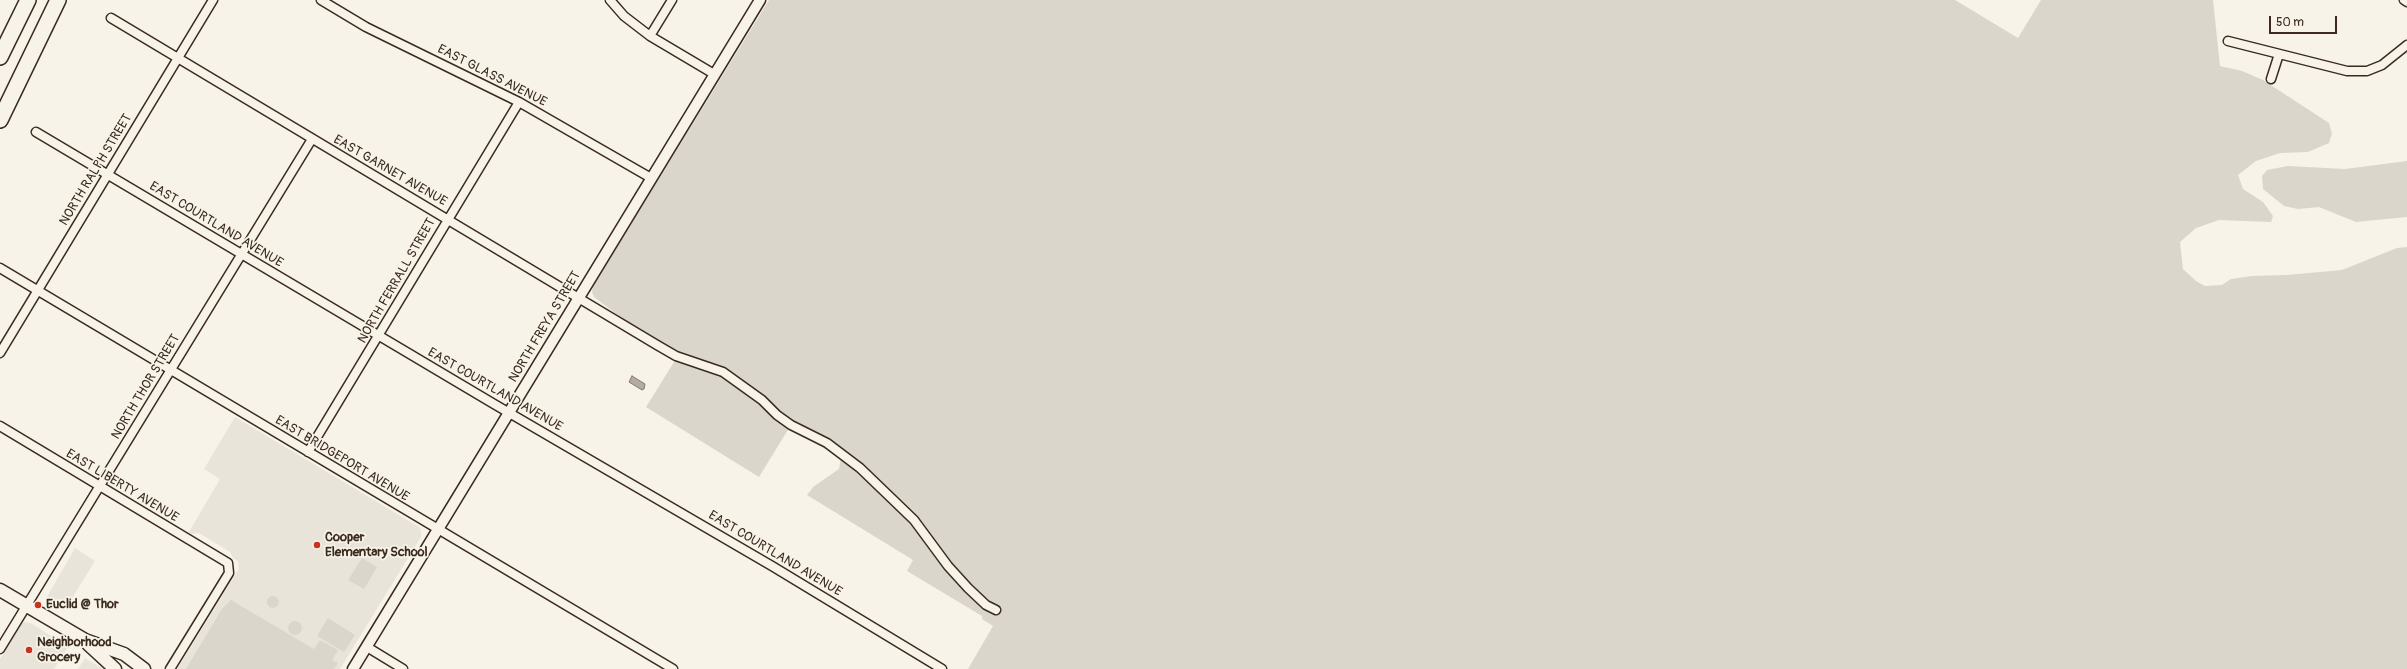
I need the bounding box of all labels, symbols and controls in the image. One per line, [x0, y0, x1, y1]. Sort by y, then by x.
scale bar [2271, 8, 2339, 34]
text: 50 m [2276, 15, 2304, 30]
street label: EAST GLASS AVENUE [435, 42, 549, 110]
street label: NORTH RALPH STREET [57, 111, 135, 229]
street label: EAST GARNET AVENUE [330, 132, 450, 210]
street label: EAST COURTLAND AVENUE [146, 179, 286, 271]
street label: NORTH FERRALL STREET [355, 216, 439, 346]
street label: NORTH FREYA STREET [506, 269, 584, 385]
street label: NORTH THOR STREET [108, 332, 184, 442]
street label: EAST COURTLAND AVENUE [425, 345, 565, 435]
street label: EAST BRIDGEPORT AVENUE [272, 413, 412, 505]
street label: EAST LIBERTY AVENUE [63, 446, 181, 526]
street label: EAST COURTLAND AVENUE [705, 508, 845, 600]
place label: Cooper Elementary School [325, 530, 428, 561]
marker: Cooper Elementary School [312, 540, 322, 550]
place label: Euclid @ Thor [46, 597, 119, 613]
marker: Euclid @ Thor [33, 600, 43, 610]
place label: Neighborhood Grocery [37, 635, 112, 666]
marker: Neighborhood Grocery [24, 645, 34, 655]

